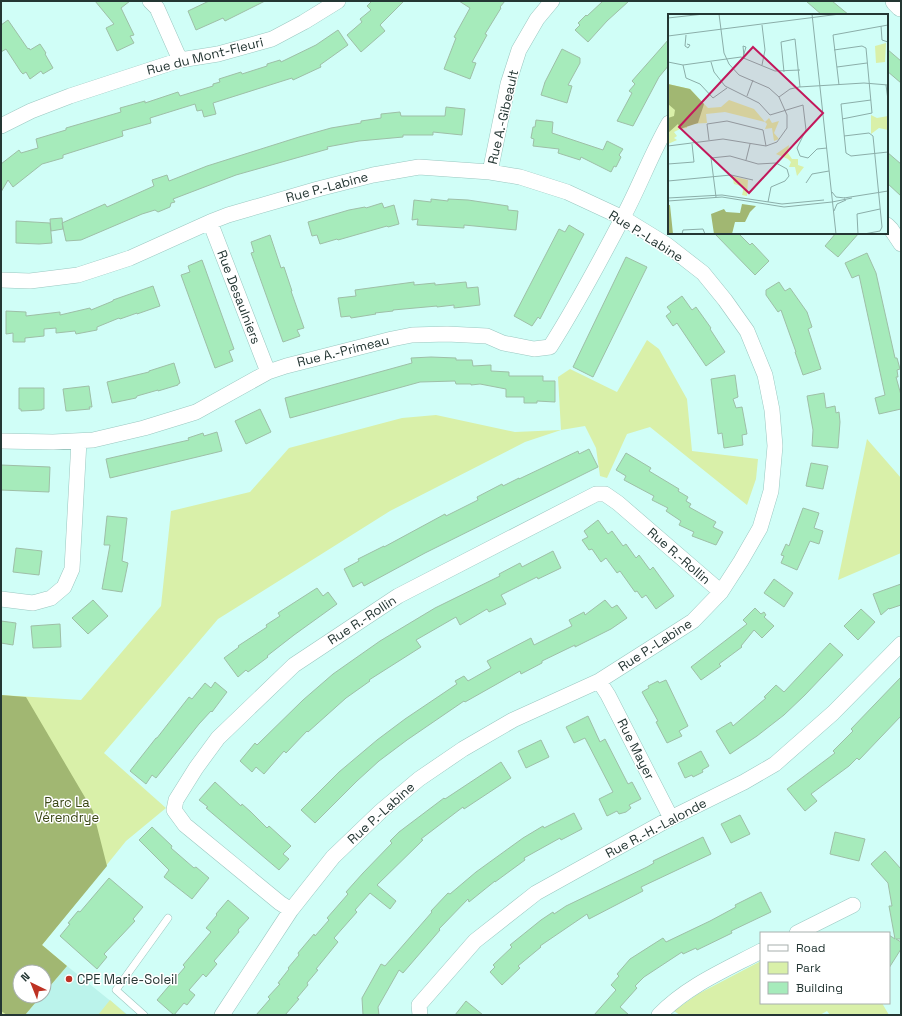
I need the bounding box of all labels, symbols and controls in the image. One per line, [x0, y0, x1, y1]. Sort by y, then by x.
inset map [668, 14, 888, 234]
street label: Rue du Mont-Fleuri [145, 33, 265, 79]
street label: Rue A.-Gibeault [484, 68, 522, 166]
street label: Rue P.-Labine [284, 168, 370, 206]
street label: Rue P.-Labine [606, 206, 686, 266]
street label: Rue Desaulniers [213, 248, 265, 347]
street label: Rue A.-Primeau [295, 331, 391, 371]
street label: Rue R.-Rollin [644, 524, 714, 588]
street label: Rue R.-Rollin [325, 592, 399, 648]
street label: Rue P.-Labine [615, 615, 695, 675]
street label: Rue Mayer [613, 716, 659, 782]
street label: Rue P.-Labine [344, 778, 418, 848]
park label: Parc La Vérendrye [35, 794, 99, 826]
street label: Rue R.-H.-Lalonde [602, 794, 710, 862]
legend [760, 932, 890, 1004]
text: Road [796, 940, 825, 956]
text: Park [796, 960, 821, 976]
north arrow [12, 964, 52, 1004]
text: N [18, 969, 33, 984]
place label: CPE Marie-Soleil [77, 971, 178, 988]
marker: CPE Marie-Soleil [64, 974, 74, 984]
text: Building [796, 980, 843, 996]

